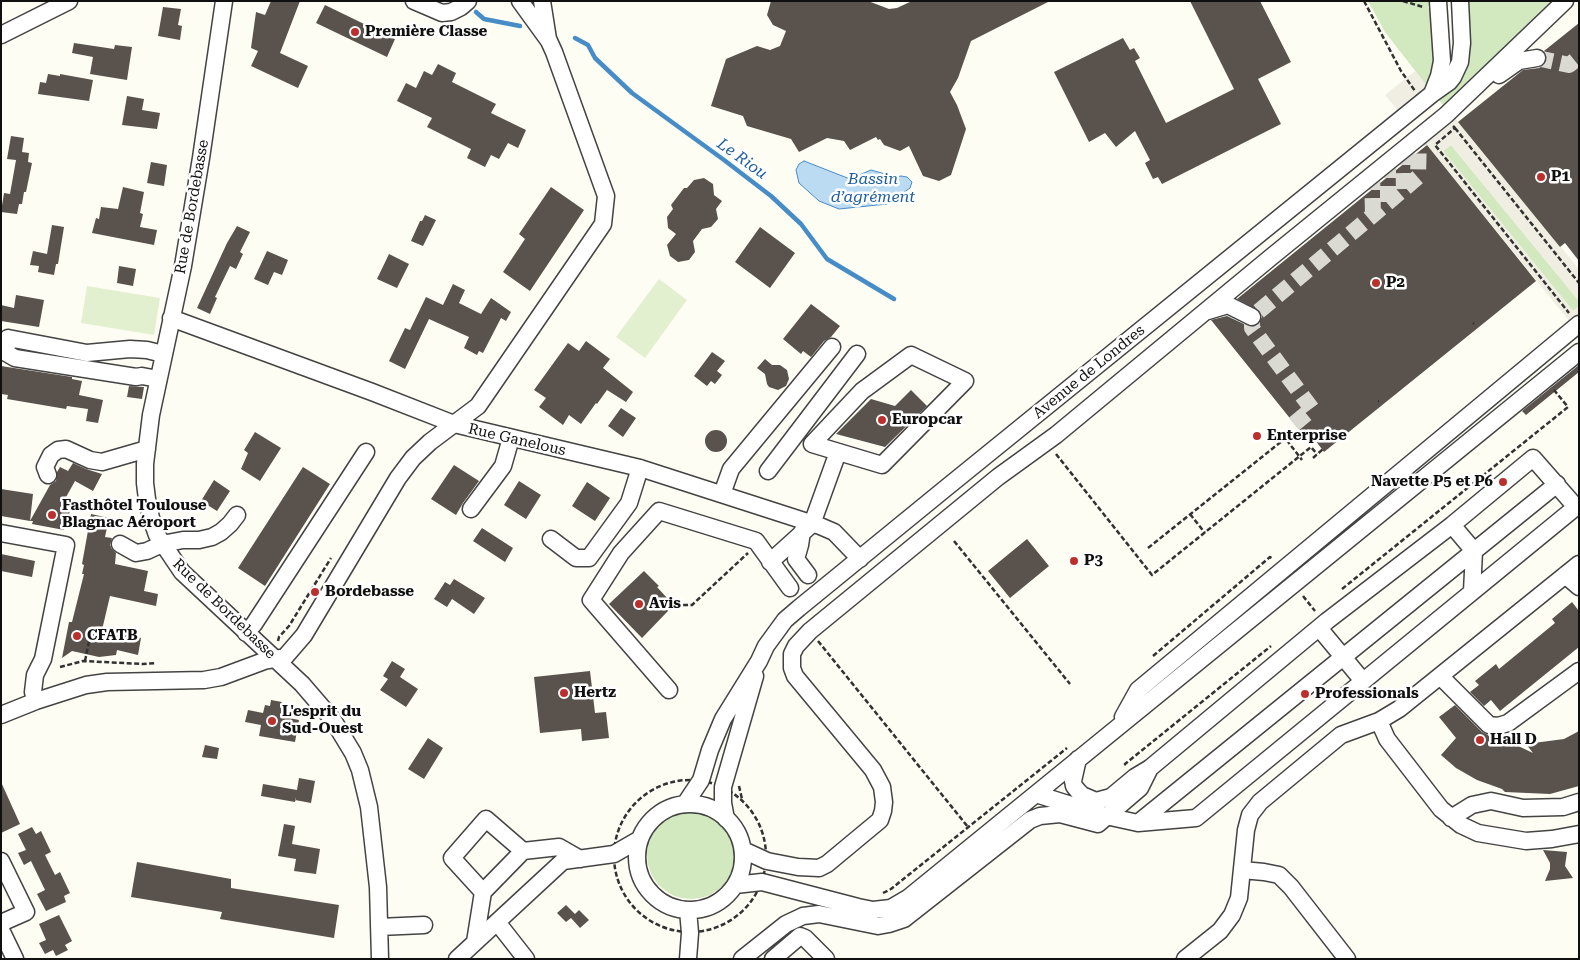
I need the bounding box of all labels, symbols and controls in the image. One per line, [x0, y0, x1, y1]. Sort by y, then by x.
place label: Première Classe [365, 23, 487, 41]
marker: Première Classe [349, 26, 361, 38]
water label: Le Riou [713, 134, 771, 184]
street label: Rue de Bordebasse [171, 138, 213, 276]
place label: P1 [1551, 168, 1570, 186]
water label: Bassin d’agrément [831, 169, 915, 207]
marker: P1 [1535, 171, 1547, 183]
place label: P2 [1386, 274, 1405, 292]
marker: P2 [1370, 277, 1382, 289]
street label: Avenue de Londres [1030, 321, 1148, 423]
place label: Europcar [892, 411, 962, 429]
marker: Europcar [876, 414, 888, 426]
street label: Rue Ganelous [466, 420, 568, 460]
place label: Enterprise [1267, 427, 1347, 445]
marker: Enterprise [1251, 430, 1263, 442]
place label: Navette P5 et P6 [1371, 473, 1493, 491]
marker: Navette P5 et P6 [1497, 476, 1509, 488]
place label: Fasthôtel Toulouse Blagnac Aéroport [62, 497, 207, 532]
marker: Fasthôtel Toulouse Blagnac Aéroport [46, 509, 58, 521]
place label: P3 [1084, 552, 1103, 570]
street label: Rue de Bordebasse [169, 555, 279, 663]
marker: P3 [1068, 555, 1080, 567]
place label: Bordebasse [325, 583, 414, 601]
marker: Bordebasse [309, 586, 321, 598]
place label: Avis [649, 595, 681, 613]
marker: Avis [633, 598, 645, 610]
place label: CFATB [87, 627, 138, 645]
marker: CFATB [71, 630, 83, 642]
place label: Hertz [574, 684, 616, 702]
place label: Professionals [1315, 685, 1419, 703]
marker: Hertz [558, 687, 570, 699]
marker: Professionals [1299, 688, 1311, 700]
place label: L'esprit du Sud-Ouest [282, 703, 363, 738]
marker: L'esprit du Sud-Ouest [266, 715, 278, 727]
place label: Hall D [1490, 731, 1537, 749]
marker: Hall D [1474, 734, 1486, 746]

